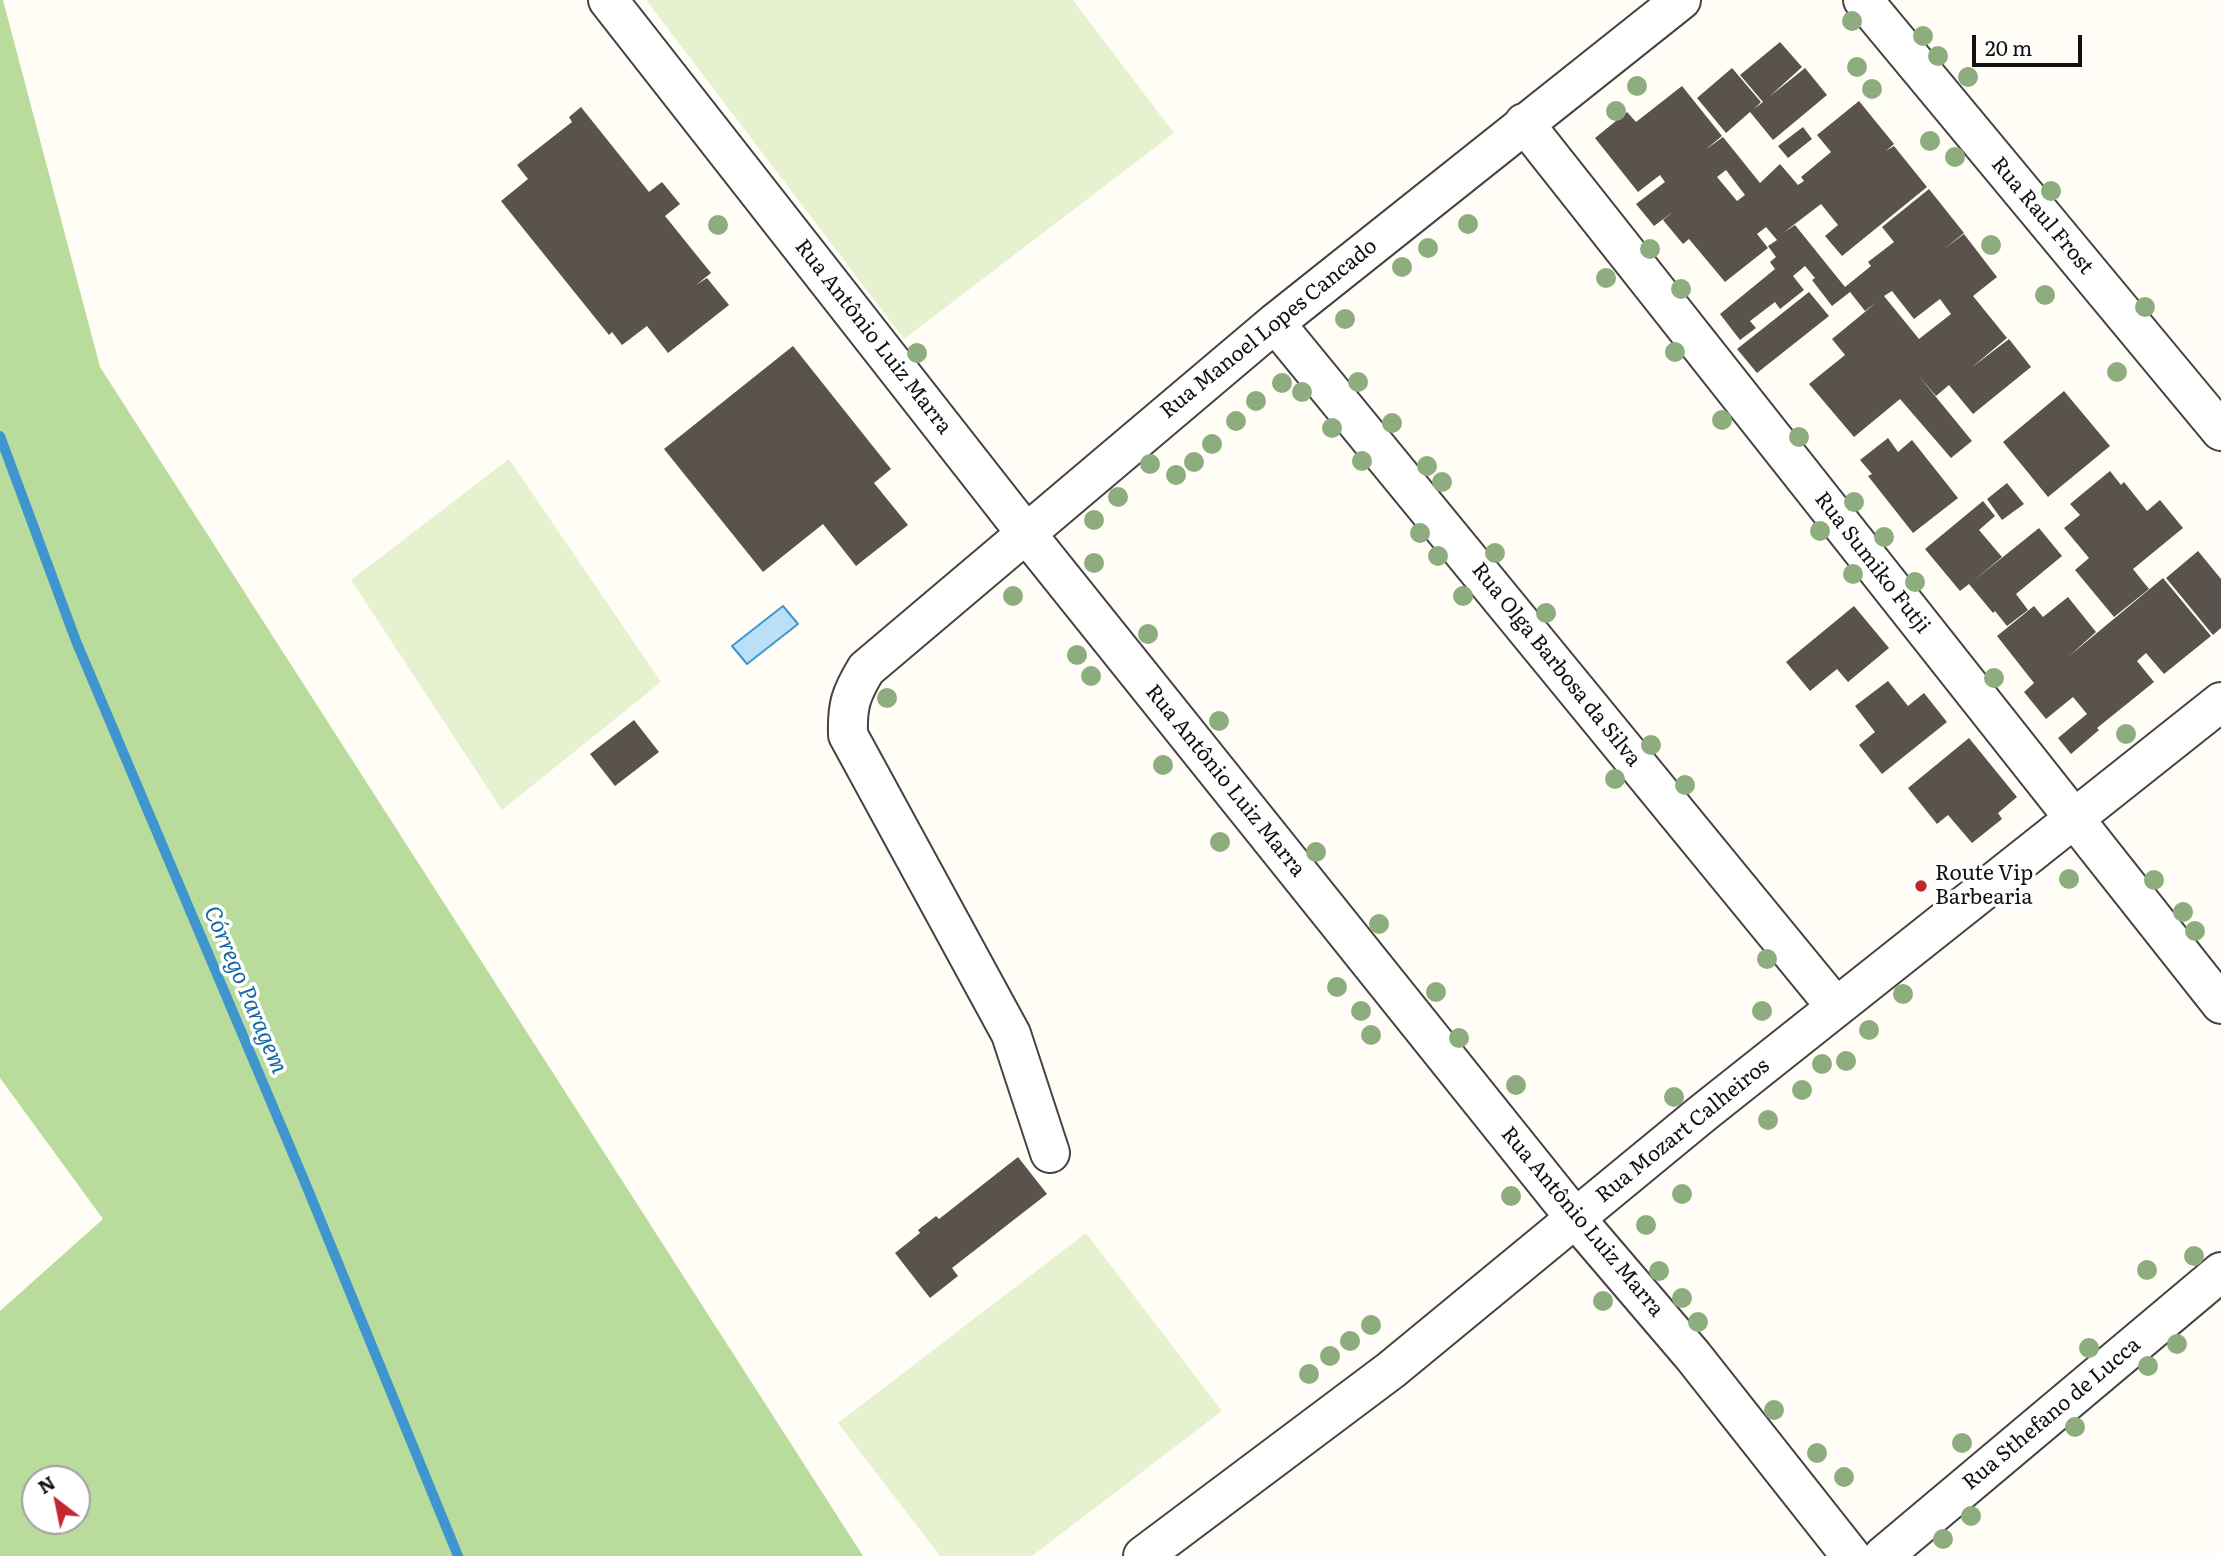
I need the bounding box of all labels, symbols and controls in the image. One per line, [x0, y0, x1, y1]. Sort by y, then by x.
scale bar [1976, 21, 2086, 65]
text: 20 m [1985, 31, 2032, 62]
street label: Rua Raul Frost [1986, 152, 2098, 280]
street label: Rua Manoel Lopes Cancado [1156, 234, 1382, 424]
street label: Rua Antônio Luiz Marra [789, 235, 957, 439]
street label: Rua Sumiko Futji [1809, 487, 1935, 639]
street label: Rua Olga Barbosa da Silva [1466, 558, 1646, 772]
street label: Rua Antônio Luiz Marra [1140, 680, 1310, 882]
place label: Route Vip Barbearia [1935, 861, 2033, 911]
marker: Route Vip Barbearia [1913, 878, 1929, 894]
water label: Córrego Paragem [197, 902, 293, 1078]
street label: Rua Mozart Calheiros [1591, 1053, 1775, 1209]
street label: Rua Antônio Luiz Marra [1495, 1122, 1669, 1322]
street label: Rua Sthefano de Lucca [1958, 1332, 2146, 1496]
north arrow [21, 1465, 91, 1535]
text: N [32, 1468, 60, 1500]

